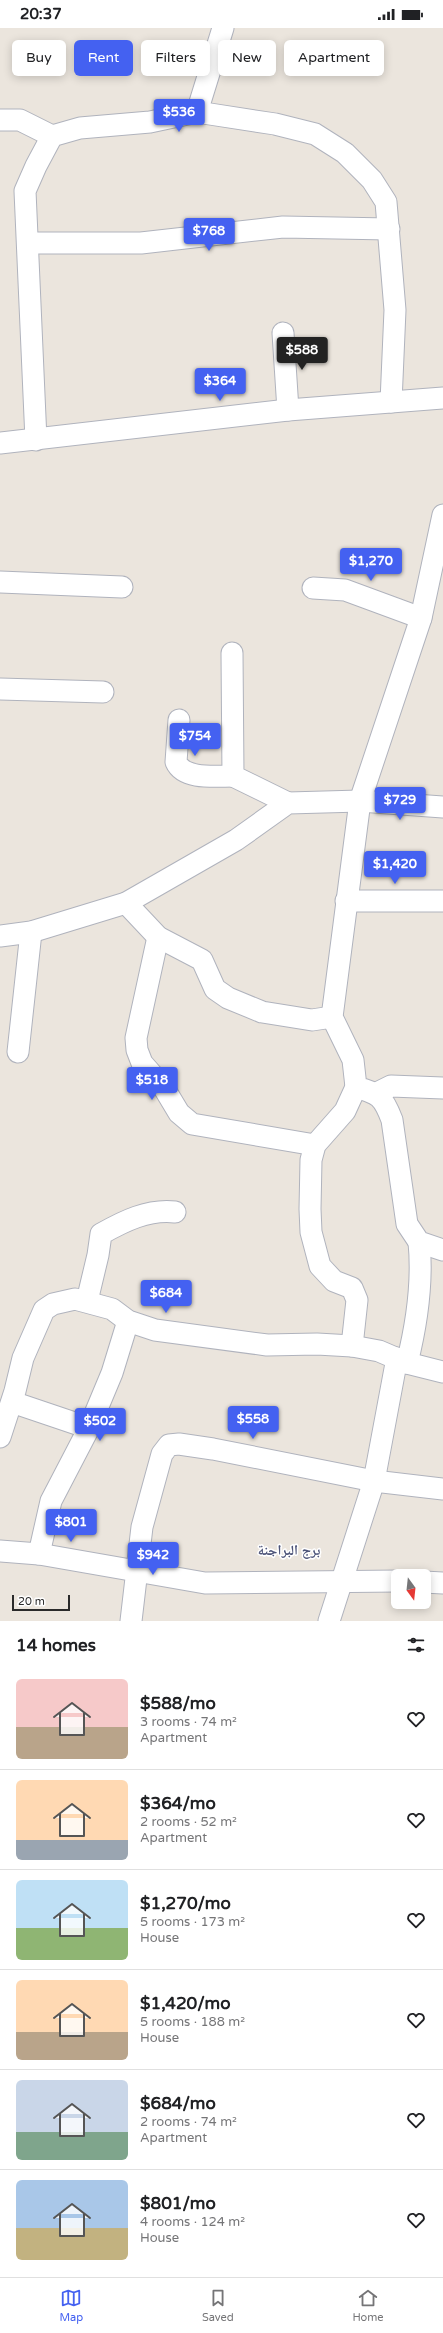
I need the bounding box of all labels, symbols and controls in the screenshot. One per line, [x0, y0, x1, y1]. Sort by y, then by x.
text: 20:37 [20, 5, 62, 23]
chip: Buy [12, 40, 66, 76]
chip: Rent [74, 40, 133, 76]
chip: Filters [141, 40, 210, 76]
chip: New [218, 40, 276, 76]
chip: Apartment [284, 40, 384, 76]
pin: $536 [155, 99, 203, 133]
text: $536 [163, 104, 195, 120]
pin: $768 [185, 218, 233, 252]
text: $768 [193, 223, 225, 239]
pin: $588 [278, 337, 326, 371]
text: $588 [286, 342, 318, 358]
pin: $364 [196, 368, 244, 402]
text: $364 [204, 373, 236, 389]
pin: $1,270 [338, 548, 404, 582]
text: $1,270 [349, 553, 393, 569]
pin: $754 [171, 723, 219, 757]
text: $754 [179, 728, 211, 744]
pin: $729 [376, 787, 424, 821]
text: $729 [384, 792, 416, 808]
pin: $1,420 [362, 851, 428, 885]
text: $1,420 [373, 856, 417, 872]
pin: $518 [128, 1067, 176, 1101]
text: $518 [136, 1072, 168, 1088]
pin: $684 [142, 1280, 190, 1314]
text: $684 [150, 1285, 182, 1301]
pin: $558 [229, 1406, 277, 1440]
pin: $502 [76, 1408, 124, 1442]
text: $558 [237, 1411, 269, 1427]
text: $502 [84, 1413, 116, 1429]
pin: $801 [47, 1509, 95, 1543]
text: $801 [55, 1514, 87, 1530]
pin: $942 [129, 1542, 177, 1576]
district label: برج البراجنة [258, 1542, 320, 1559]
text: $942 [137, 1547, 169, 1563]
north arrow [391, 1569, 431, 1609]
map controls [391, 1569, 431, 1609]
scale bar [12, 1593, 70, 1612]
text: 20 m [18, 1595, 45, 1608]
icon: filters [405, 1634, 427, 1656]
text: 14 homes [16, 1635, 96, 1656]
text: $588/mo [140, 1693, 216, 1714]
icon: home [48, 1695, 96, 1743]
icon: heart [405, 1708, 427, 1730]
text: 3 rooms · 74 m² [140, 1714, 237, 1730]
text: Apartment [140, 1730, 207, 1746]
text: $364/mo [140, 1793, 216, 1814]
icon: home [48, 1796, 96, 1844]
icon: heart [405, 1809, 427, 1831]
text: 2 rooms · 52 m² [140, 1814, 237, 1830]
text: Apartment [140, 1830, 207, 1846]
text: $1,270/mo [140, 1893, 231, 1914]
icon: home [48, 1896, 96, 1944]
icon: heart [405, 1909, 427, 1931]
text: 5 rooms · 173 m² [140, 1914, 245, 1930]
text: House [140, 1930, 179, 1946]
text: $1,420/mo [140, 1993, 230, 2014]
icon: home [48, 1996, 96, 2044]
icon: heart [405, 2009, 427, 2031]
text: 5 rooms · 188 m² [140, 2014, 245, 2030]
text: House [140, 2030, 179, 2046]
text: $684/mo [140, 2093, 216, 2114]
icon: home [48, 2096, 96, 2144]
icon: heart [405, 2109, 427, 2131]
text: 2 rooms · 74 m² [140, 2114, 237, 2130]
text: Apartment [140, 2130, 207, 2146]
text: $801/mo [140, 2193, 216, 2214]
icon: home [48, 2196, 96, 2244]
icon: heart [405, 2209, 427, 2231]
text: 4 rooms · 124 m² [140, 2214, 245, 2230]
text: House [140, 2230, 179, 2246]
tab: Map [59, 2287, 83, 2324]
tab: Saved [202, 2287, 234, 2324]
tab: Home [352, 2287, 384, 2324]

